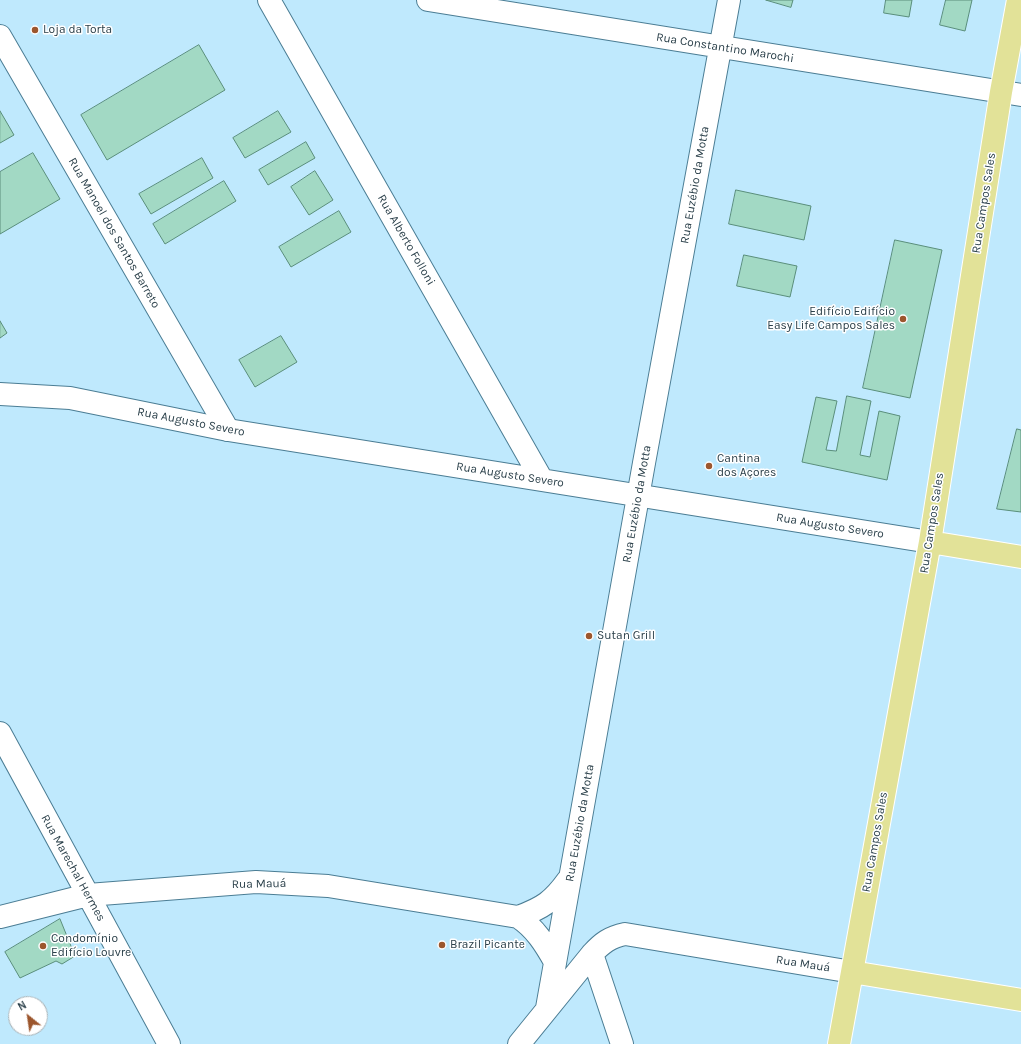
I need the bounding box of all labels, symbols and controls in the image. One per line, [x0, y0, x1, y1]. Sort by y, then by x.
place label: Loja da Torta [43, 23, 112, 37]
marker: Loja da Torta [30, 25, 40, 35]
street label: Rua Constantino Marochi [655, 30, 795, 66]
street label: Rua Euzébio da Motta [678, 125, 712, 245]
street label: Rua Campos Sales [969, 152, 999, 254]
street label: Rua Manoel dos Santos Barreto [65, 155, 163, 311]
street label: Rua Alberto Folloni [374, 192, 438, 288]
place label: Edifício Edifício Easy Life Campos Sales [767, 305, 895, 333]
marker: Edifício Edifício Easy Life Campos Sales [898, 314, 908, 324]
street label: Rua Augusto Severo [136, 405, 246, 439]
street label: Rua Euzébio da Motta [620, 444, 654, 564]
place label: Cantina dos Açores [717, 452, 776, 480]
street label: Rua Augusto Severo [455, 459, 565, 491]
marker: Cantina dos Açores [704, 461, 714, 471]
street label: Rua Campos Sales [917, 472, 947, 574]
street label: Rua Augusto Severo [775, 510, 885, 542]
place label: Sutan Grill [597, 629, 655, 643]
marker: Sutan Grill [584, 631, 594, 641]
street label: Rua Euzébio da Motta [563, 763, 597, 883]
street label: Rua Campos Sales [859, 791, 891, 893]
street label: Rua Marechal Hermes [38, 812, 108, 924]
street label: Rua Mauá [232, 876, 286, 892]
place label: Condomínio Edifício Louvre [51, 932, 131, 960]
place label: Brazil Picante [450, 938, 525, 952]
marker: Brazil Picante [437, 940, 447, 950]
marker: Condomínio Edifício Louvre [38, 941, 48, 951]
street label: Rua Mauá [775, 953, 831, 975]
north arrow [8, 996, 48, 1036]
text: N [16, 998, 29, 1014]

